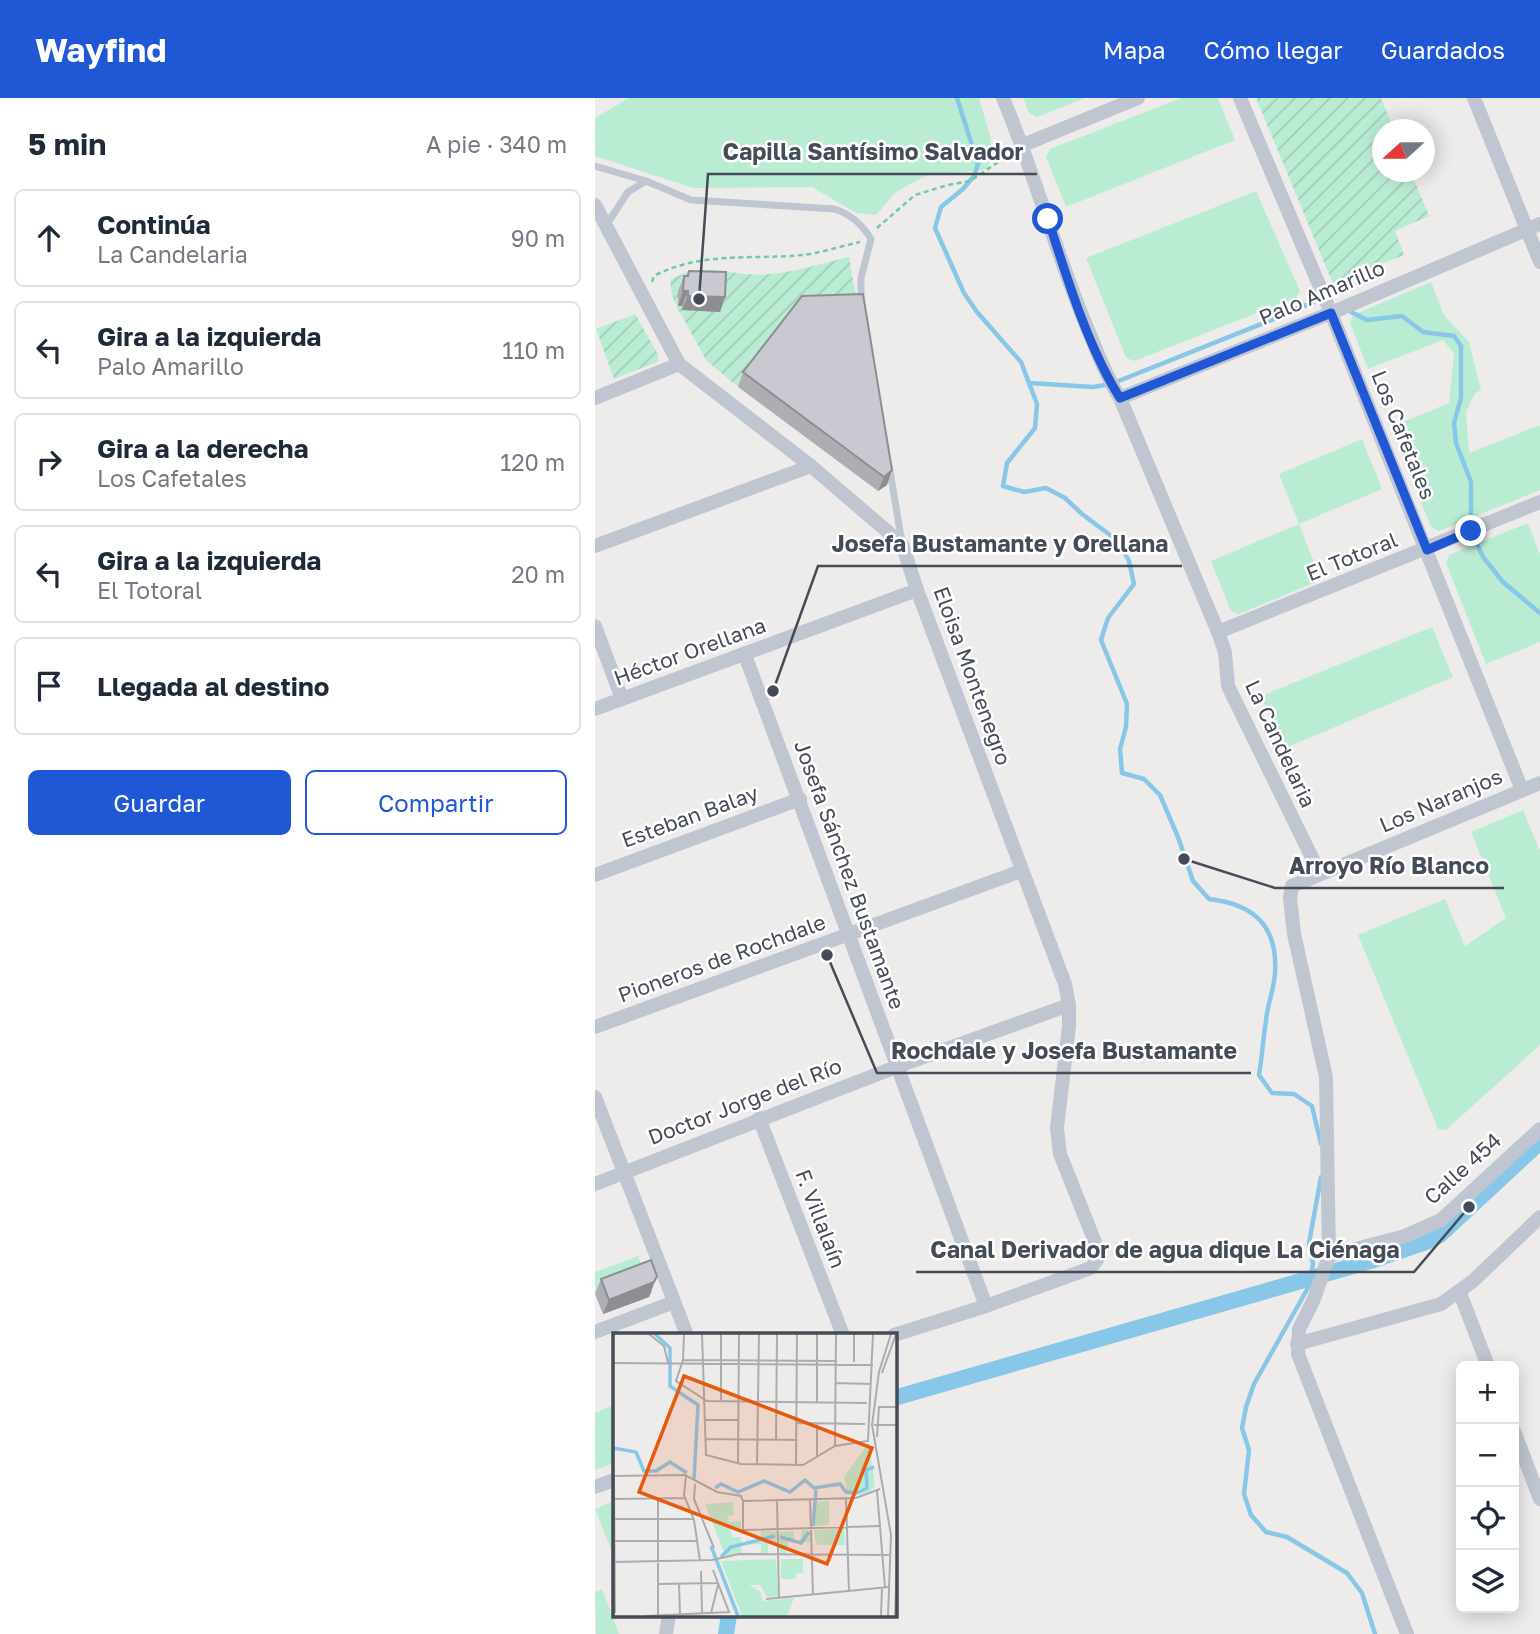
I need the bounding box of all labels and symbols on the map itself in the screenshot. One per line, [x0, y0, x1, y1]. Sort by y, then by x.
north arrow [1372, 119, 1435, 182]
callout: Capilla Santísimo Salvador [708, 130, 1037, 174]
text: Capilla Santísimo Salvador [723, 137, 1023, 165]
route start [1032, 203, 1063, 234]
street label: Palo Amarillo [1255, 254, 1388, 330]
street label: Los Cafetales [1366, 366, 1442, 503]
route end [1455, 515, 1486, 546]
callout: Josefa Bustamante y Orellana [818, 522, 1182, 566]
street label: El Totoral [1302, 526, 1401, 586]
text: Josefa Bustamante y Orellana [832, 529, 1168, 557]
street label: Eloisa Montenegro [929, 583, 1017, 769]
street label: Héctor Orellana [610, 612, 769, 691]
street label: La Candelaria [1240, 676, 1322, 811]
street label: Josefa Sánchez Bustamante [789, 737, 911, 1013]
street label: Los Naranjos [1375, 763, 1506, 838]
street label: Esteban Balay [618, 779, 762, 853]
callout: Arroyo Río Blanco [1275, 844, 1504, 888]
text: Arroyo Río Blanco [1289, 851, 1489, 879]
street label: Pioneros de Rochdale [614, 908, 829, 1008]
callout: Rochdale y Josefa Bustamante [877, 1029, 1251, 1073]
text: Rochdale y Josefa Bustamante [891, 1036, 1237, 1064]
street label: Doctor Jorge del Río [644, 1052, 845, 1150]
street label: Calle 454 [1418, 1127, 1506, 1210]
street label: F. Villalaín [790, 1166, 852, 1272]
callout: Canal Derivador de agua dique La Ciénaga [916, 1228, 1414, 1272]
text: Canal Derivador de agua dique La Ciénaga [930, 1235, 1400, 1263]
inset map [613, 1333, 896, 1616]

